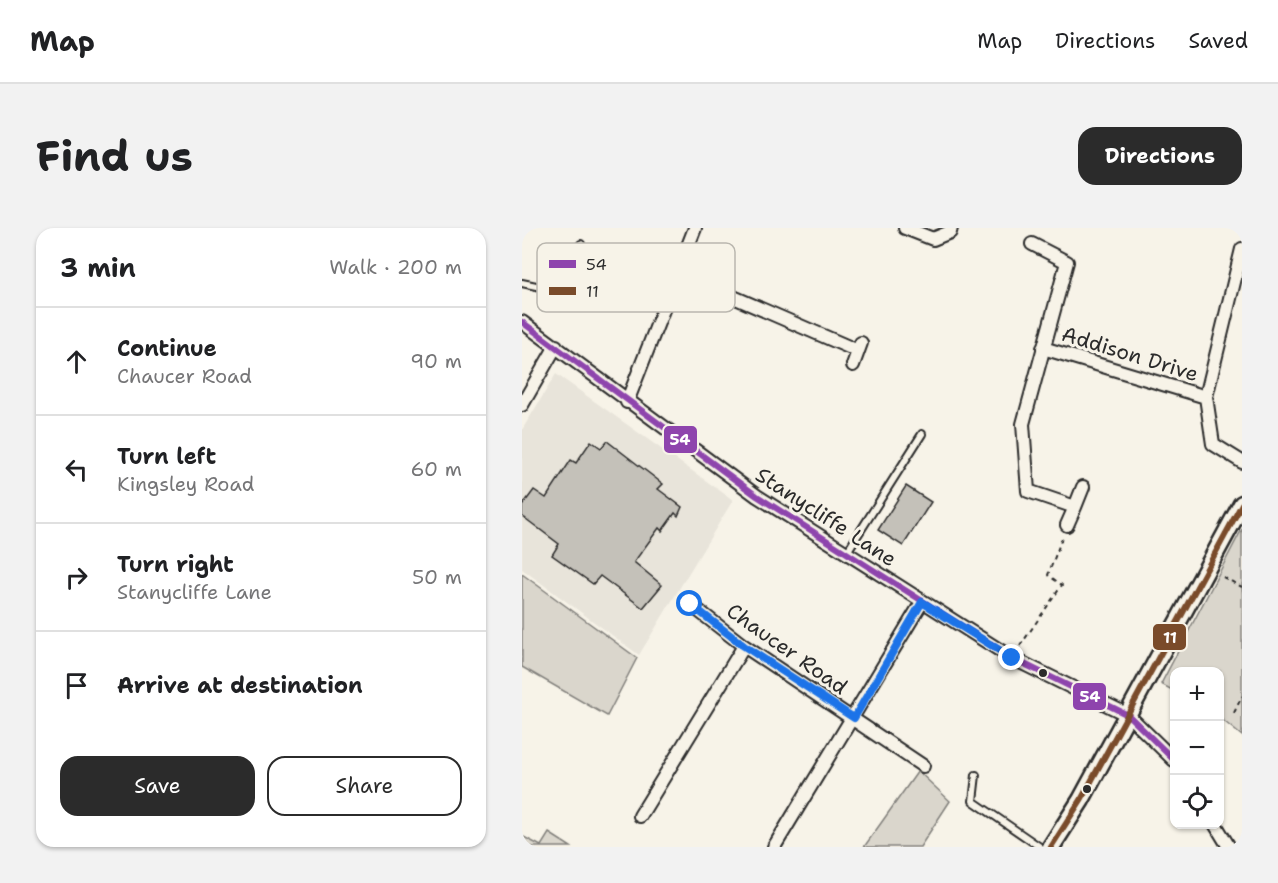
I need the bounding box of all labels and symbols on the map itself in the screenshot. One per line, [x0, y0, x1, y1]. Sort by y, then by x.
legend [537, 243, 735, 312]
text: 54 [586, 254, 607, 275]
text: 11 [586, 281, 599, 302]
street label: Addison Drive [1058, 320, 1202, 388]
line badge: 54 [663, 425, 698, 454]
text: 54 [669, 429, 691, 450]
street label: Stanycliffe Lane [750, 461, 902, 573]
route start [676, 590, 702, 616]
street label: Chaucer Road [721, 597, 853, 701]
line badge: 11 [1152, 623, 1187, 651]
text: 11 [1163, 627, 1177, 648]
route end [998, 644, 1024, 670]
unlabelled marker [1037, 667, 1049, 679]
line badge: 54 [1072, 682, 1107, 711]
text: 54 [1079, 686, 1101, 707]
unlabelled marker [1081, 783, 1093, 795]

